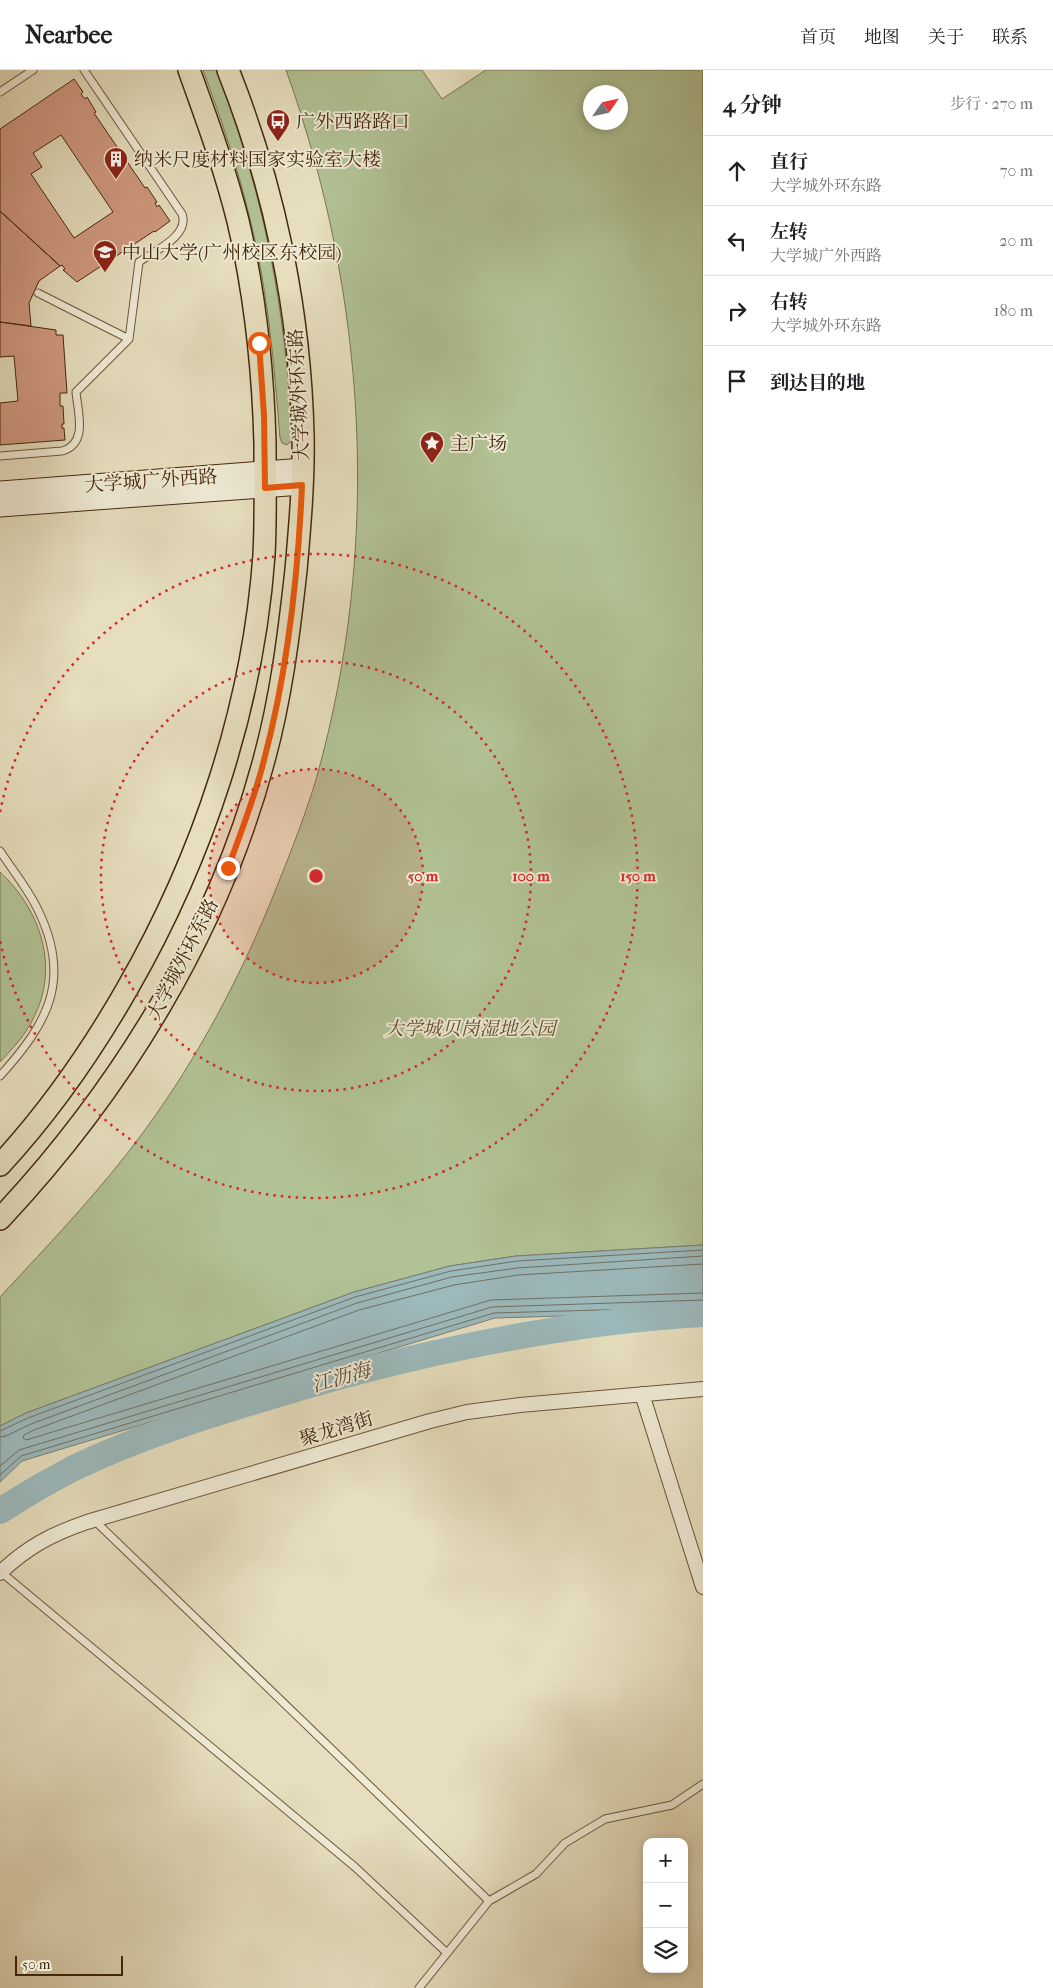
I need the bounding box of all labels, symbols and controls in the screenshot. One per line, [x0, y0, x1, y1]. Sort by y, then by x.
text: Nearbee [25, 21, 112, 49]
text: 首页 [800, 27, 836, 48]
text: 地图 [864, 27, 900, 48]
text: 关于 [928, 27, 964, 48]
text: 联系 [992, 27, 1028, 48]
north arrow [583, 85, 628, 130]
text: 4 分钟 [723, 93, 782, 117]
text: 步行 · 270 m [949, 94, 1033, 113]
bus stop icon: 广外西路路口 [265, 108, 291, 142]
place label: 广外西路路口 [296, 111, 410, 133]
building icon: 纳米尺度材料国家实验室大楼 [103, 146, 129, 180]
place label: 纳米尺度材料国家实验室大楼 [134, 149, 381, 171]
text: 直行 [770, 151, 808, 173]
icon: ahead [723, 157, 751, 185]
text: 70 m [1000, 161, 1033, 180]
text: 大学城外环东路 [770, 176, 882, 195]
text: 左转 [770, 221, 808, 243]
icon: left [723, 227, 751, 255]
text: 20 m [999, 231, 1033, 250]
school or university icon: 中山大学(广州校区东校园) [92, 239, 118, 273]
place label: 中山大学(广州校区东校园) [122, 242, 342, 264]
text: 大学城广外西路 [770, 246, 882, 265]
text: 右转 [770, 291, 808, 313]
icon: right [723, 297, 751, 325]
text: 180 m [994, 301, 1033, 320]
text: 大学城外环东路 [770, 316, 882, 335]
street label: 大学城外环东路 [285, 328, 313, 462]
route start [248, 332, 271, 355]
icon: arrive [723, 367, 751, 395]
text: 到达目的地 [770, 372, 865, 394]
place icon: 主广场 [419, 430, 445, 464]
place label: 主广场 [450, 433, 507, 455]
street label: 大学城广外西路 [84, 465, 218, 497]
route end [217, 857, 240, 880]
centre of rings [307, 867, 325, 885]
text: 50 m [408, 867, 439, 885]
text: 100 m [512, 867, 550, 885]
text: 150 m [620, 867, 656, 885]
street label: 大学城外环东路 [143, 895, 223, 1024]
park label: 大学城贝岗湿地公园 [384, 1018, 558, 1040]
water label: 江沥海 [309, 1357, 376, 1397]
street label: 聚龙湾街 [297, 1407, 376, 1451]
map controls [643, 1838, 688, 1973]
button: + [643, 1838, 688, 1883]
button: − [643, 1883, 688, 1928]
button: layers [643, 1928, 688, 1973]
scale bar [15, 1953, 122, 1976]
text: 50 m [22, 1956, 50, 1973]

